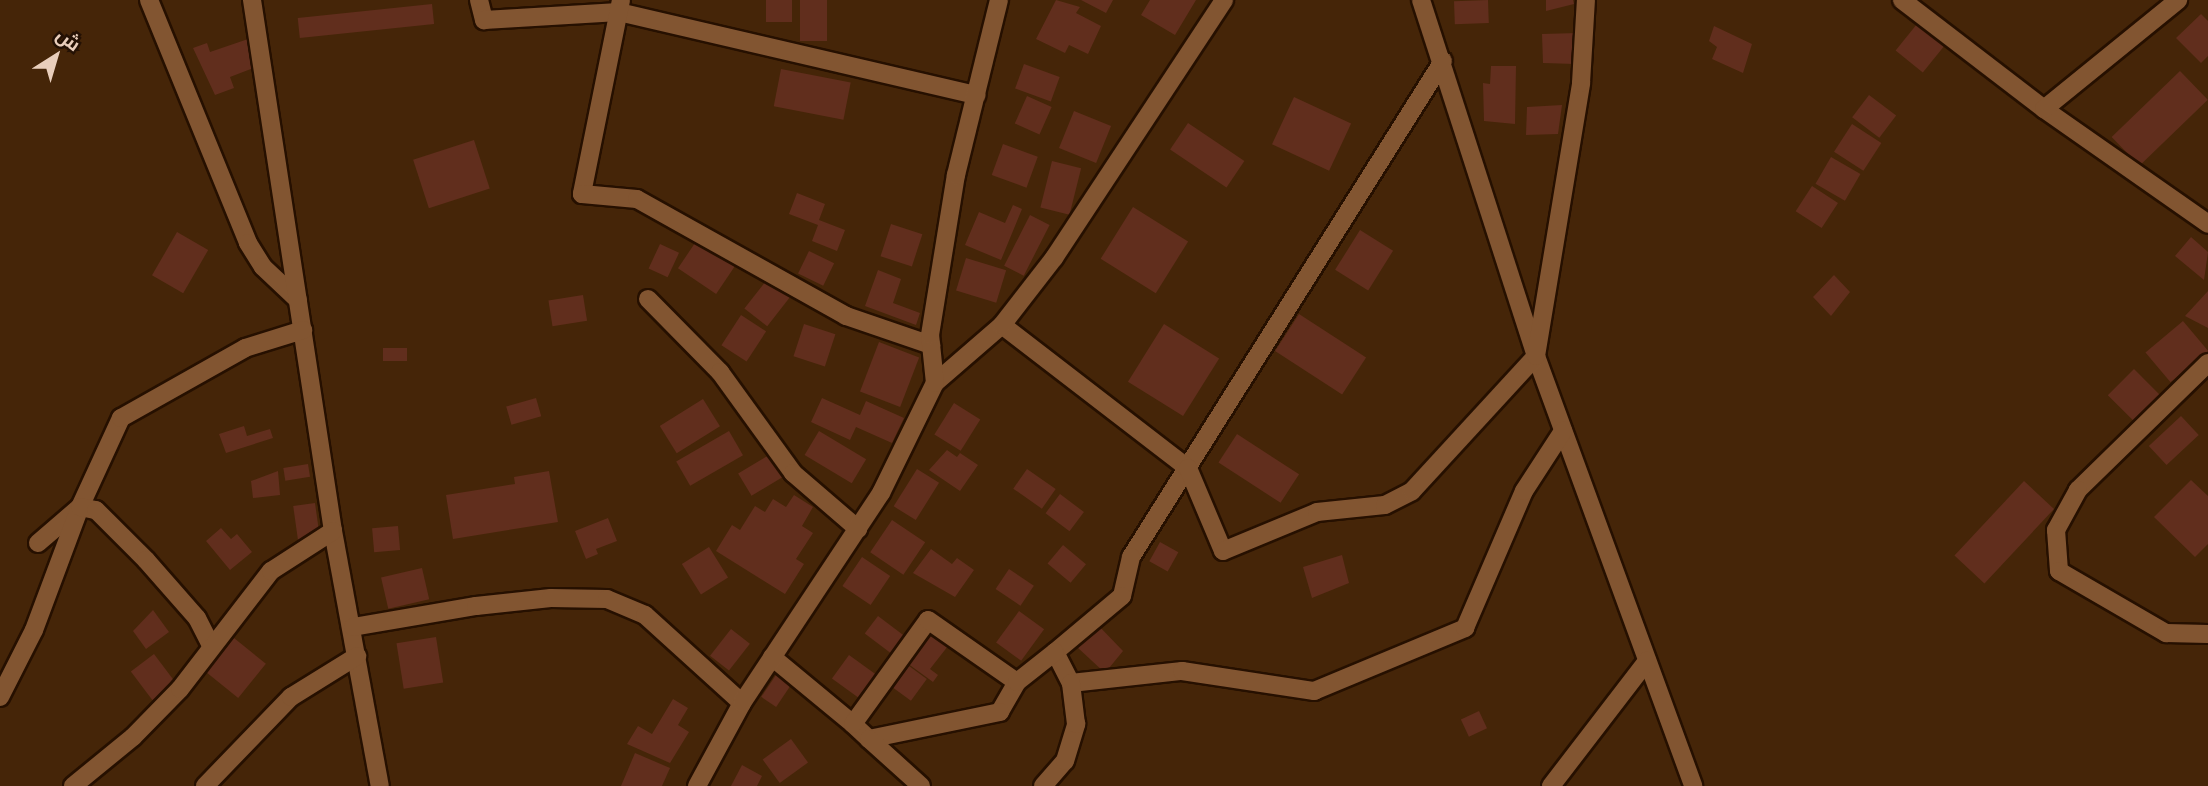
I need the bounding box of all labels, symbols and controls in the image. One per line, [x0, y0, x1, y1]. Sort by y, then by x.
north arrow [21, 21, 91, 91]
text: ش [52, 22, 86, 55]

